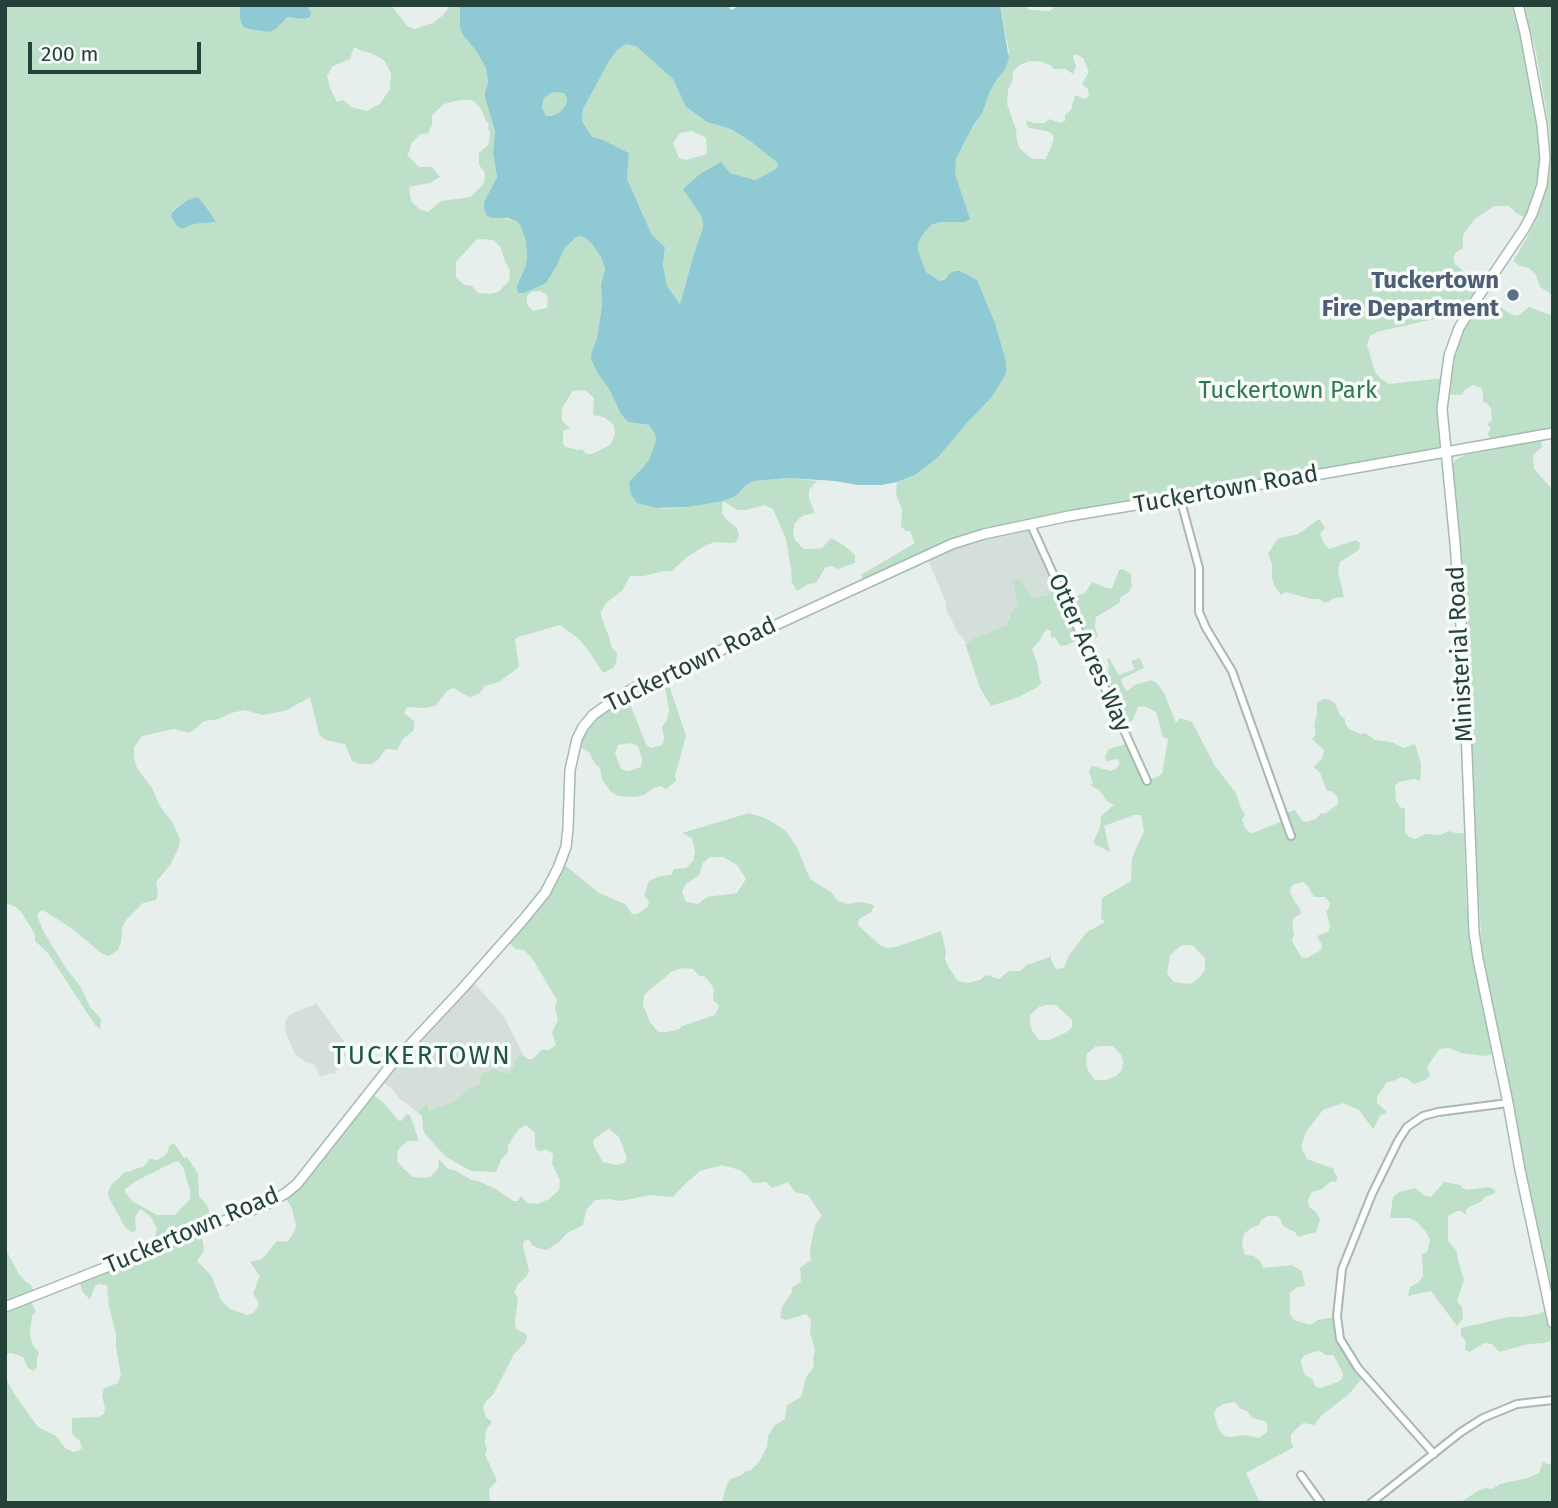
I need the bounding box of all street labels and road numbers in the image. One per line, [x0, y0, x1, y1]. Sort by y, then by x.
street label: Tuckertown Road [1132, 460, 1320, 520]
street label: Ministerial Road [1442, 565, 1480, 743]
street label: Otter Acres Way [1041, 569, 1137, 737]
street label: Tuckertown Road [601, 611, 781, 719]
street label: Tuckertown Road [100, 1181, 284, 1281]

